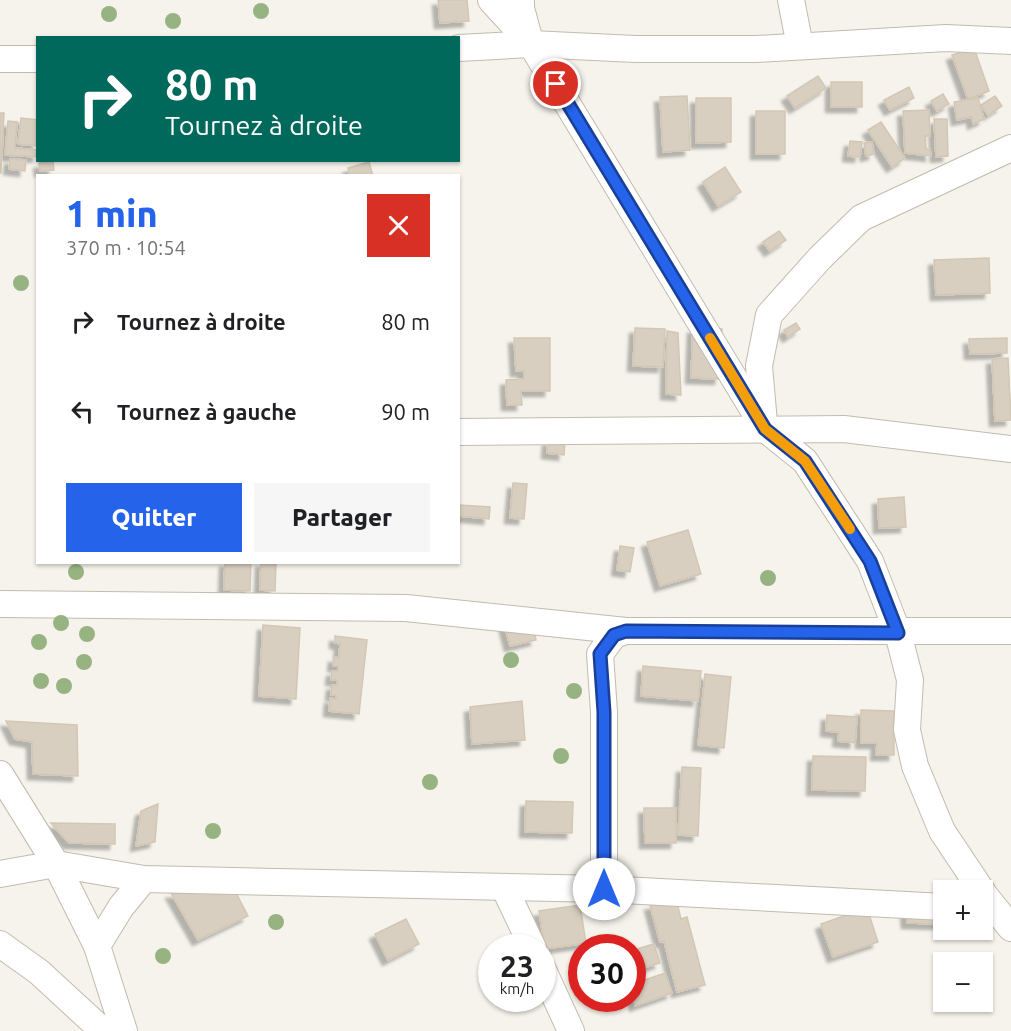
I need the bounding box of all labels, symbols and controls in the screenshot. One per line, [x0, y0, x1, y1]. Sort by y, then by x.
pin [530, 58, 581, 109]
icon: right [66, 60, 144, 138]
text: 80 m [165, 61, 259, 108]
icon: arrive [539, 67, 572, 100]
text: Tournez à droite [165, 110, 363, 140]
text: 1 min [66, 193, 158, 234]
button: close [367, 194, 430, 257]
text: 370 m · 10:54 [66, 236, 186, 259]
icon: right [66, 305, 99, 338]
text: Tournez à droite [117, 309, 286, 334]
text: 80 m [381, 309, 430, 334]
icon: left [66, 395, 99, 428]
text: Tournez à gauche [117, 399, 297, 424]
text: 90 m [381, 399, 430, 424]
button: Quitter [66, 483, 242, 552]
button: Partager [254, 483, 430, 552]
position arrow [572, 857, 636, 921]
map controls [933, 880, 993, 1012]
button: + [933, 880, 993, 940]
speed limit sign: 30 [568, 934, 646, 1012]
text: 23 [500, 949, 534, 983]
button: − [933, 952, 993, 1012]
text: km/h [500, 980, 534, 997]

